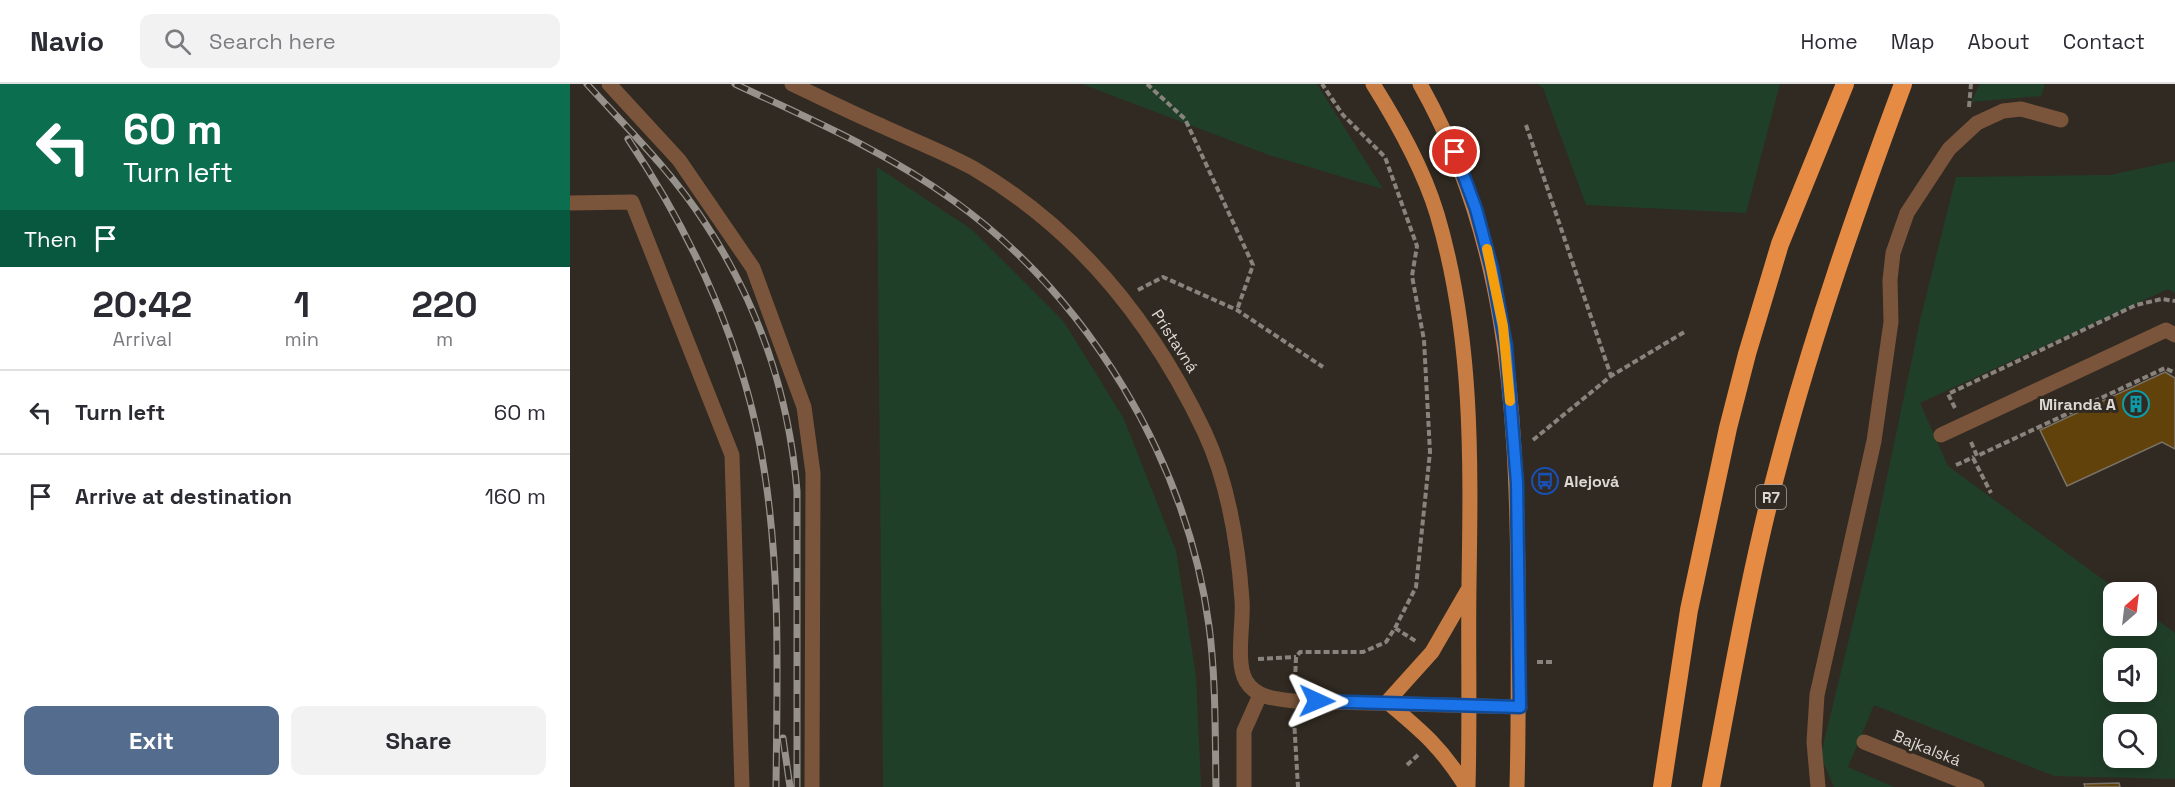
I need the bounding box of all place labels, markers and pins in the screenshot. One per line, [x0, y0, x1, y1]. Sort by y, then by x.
pin [1429, 126, 1480, 177]
building icon: Miranda A [2121, 389, 2151, 419]
place label: Miranda A [2039, 394, 2116, 415]
bus stop icon: Alejová [1530, 466, 1560, 496]
place label: Alejová [1564, 471, 1619, 492]

